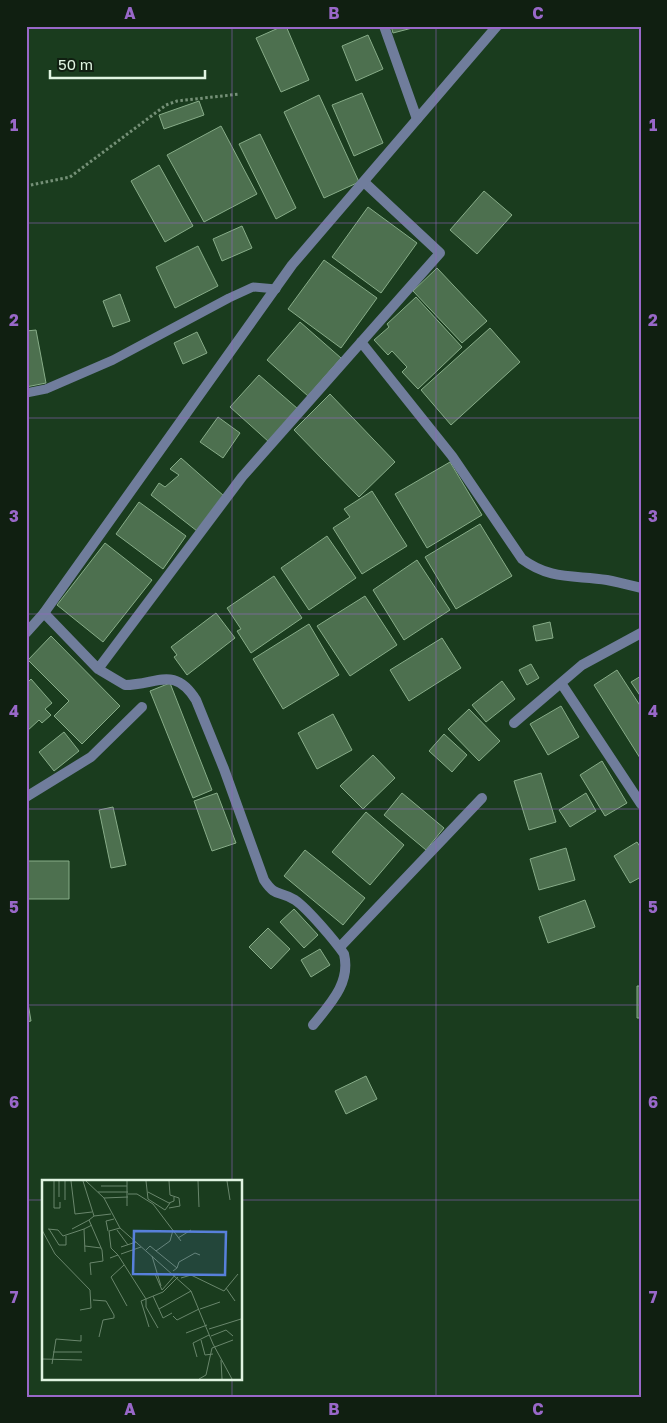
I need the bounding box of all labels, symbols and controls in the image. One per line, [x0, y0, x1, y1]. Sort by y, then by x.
text: A [124, 3, 136, 23]
text: B [328, 3, 340, 23]
text: C [532, 3, 544, 23]
scale bar [50, 48, 205, 80]
text: 50 m [58, 55, 93, 73]
text: 1 [10, 115, 18, 135]
text: 1 [649, 115, 657, 135]
text: 2 [9, 310, 19, 330]
text: 2 [648, 310, 658, 330]
text: 3 [9, 506, 19, 526]
text: 3 [648, 506, 658, 526]
text: 4 [9, 701, 19, 721]
text: 4 [648, 701, 658, 721]
text: 5 [9, 897, 19, 917]
text: 5 [648, 897, 658, 917]
text: 6 [9, 1092, 19, 1112]
text: 6 [648, 1092, 658, 1112]
inset map [42, 1180, 242, 1380]
text: 7 [10, 1287, 19, 1307]
text: 7 [649, 1287, 658, 1307]
text: A [124, 1399, 136, 1419]
text: B [328, 1399, 340, 1419]
text: C [532, 1399, 544, 1419]

